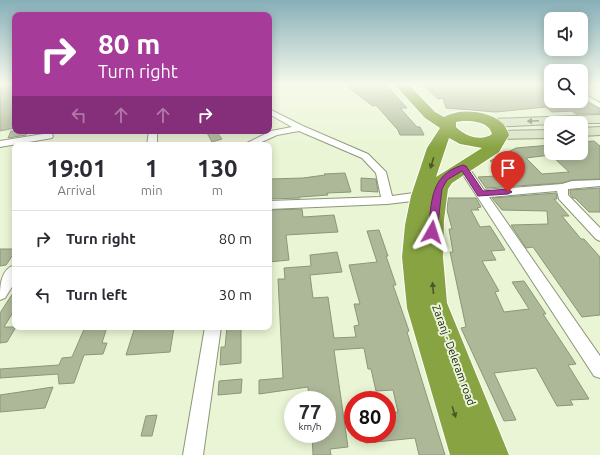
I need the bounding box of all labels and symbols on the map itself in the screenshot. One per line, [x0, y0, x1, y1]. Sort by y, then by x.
one-way arrow [526, 118, 539, 124]
pin [491, 151, 525, 192]
one-way arrow [428, 157, 434, 169]
position arrow [411, 211, 453, 253]
one-way arrow [429, 282, 436, 294]
street label: Zaranj - Deleram road [430, 303, 478, 407]
speed limit sign: 80 [344, 391, 396, 443]
one-way arrow [451, 406, 457, 418]

